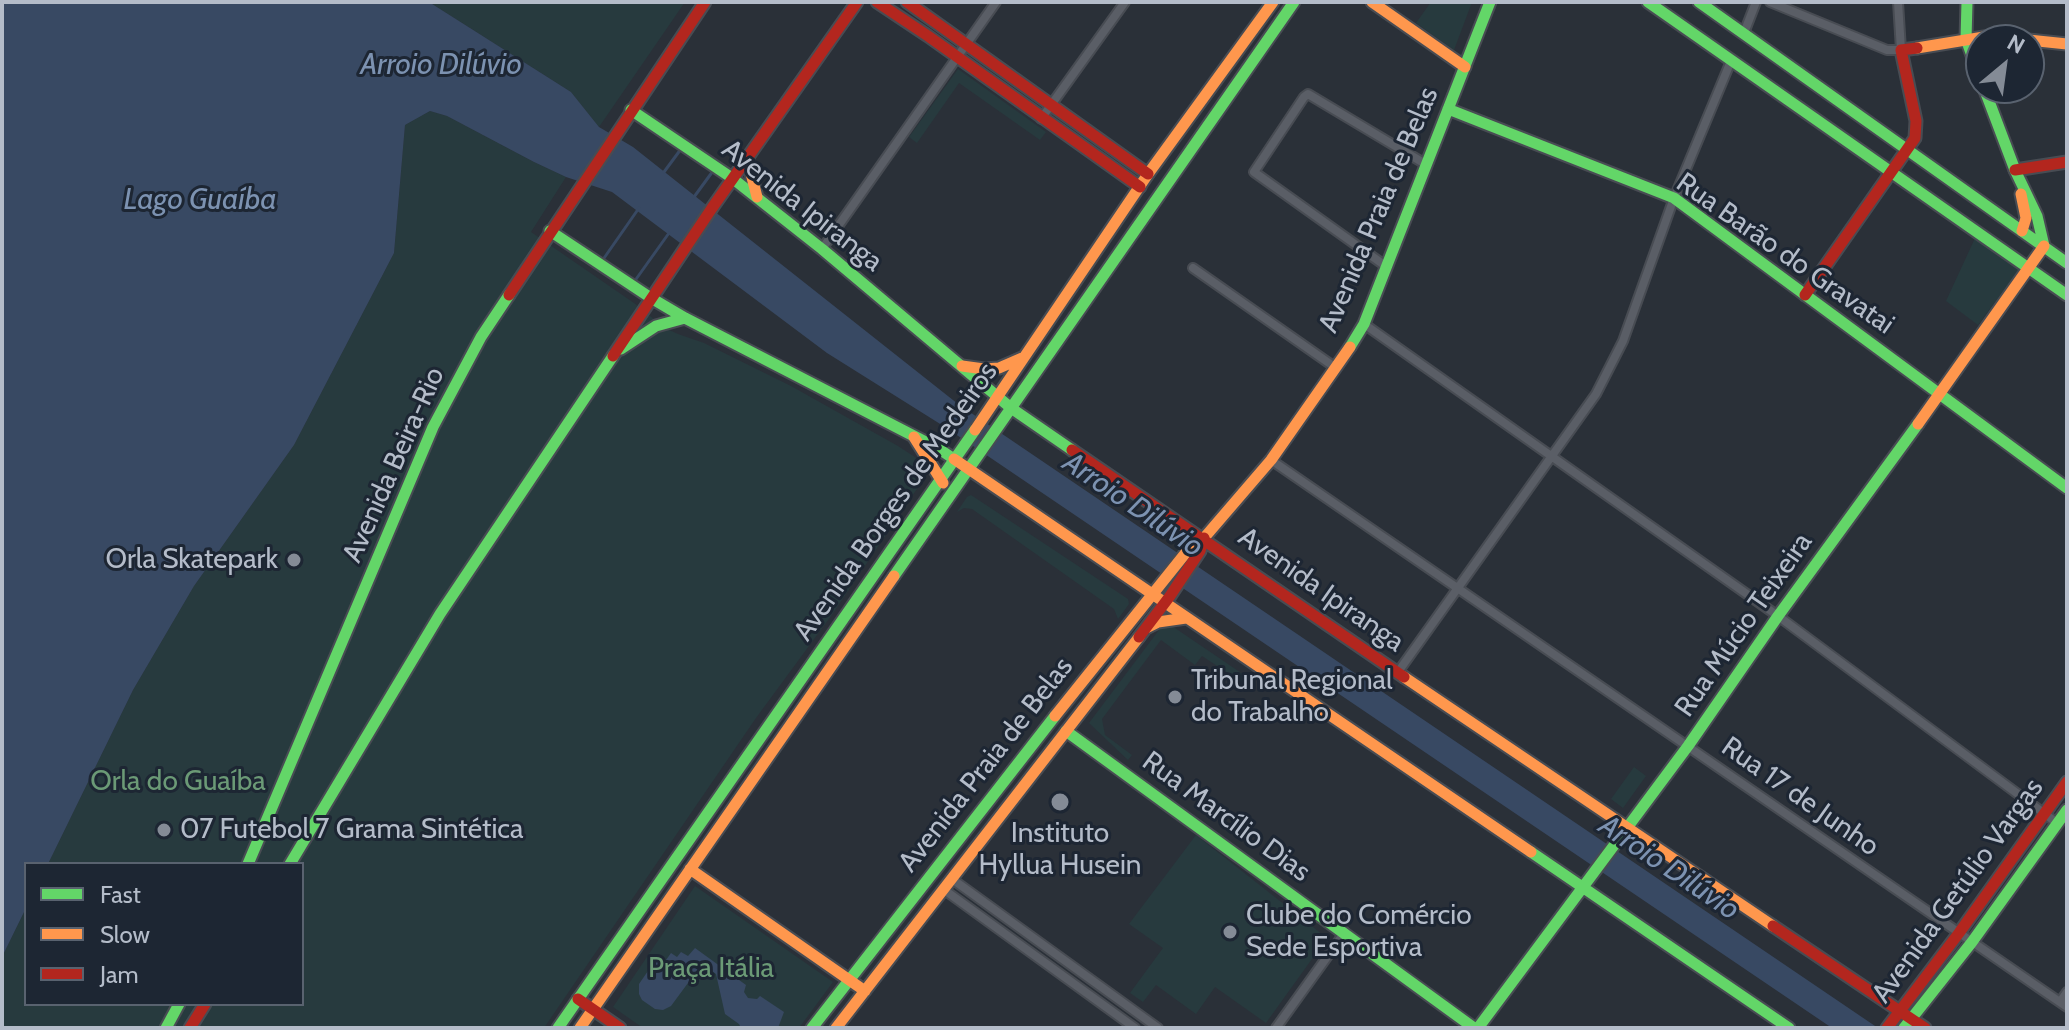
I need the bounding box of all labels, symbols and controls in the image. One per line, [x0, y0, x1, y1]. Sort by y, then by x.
north arrow [1965, 24, 2045, 104]
text: N [2003, 29, 2029, 60]
water label: Arroio Dilúvio [360, 47, 522, 83]
street label: Avenida Praia de Belas [1312, 82, 1446, 338]
street label: Avenida Ipiranga [715, 133, 889, 279]
street label: Rua Barão do Gravatai [1670, 166, 1900, 342]
water label: Lago Guaíba [123, 182, 277, 218]
street label: Avenida Borges de Medeiros [787, 356, 1005, 648]
street label: Avenida Beira-Rio [336, 362, 452, 568]
water label: Arroio Dilúvio [1056, 445, 1210, 565]
street label: Avenida Ipiranga [1232, 520, 1410, 660]
street label: Rua Múcio Teixeira [1668, 527, 1820, 723]
place label: Orla Skatepark [106, 543, 278, 577]
marker: Orla Skatepark [285, 551, 303, 569]
street label: Avenida Praia de Belas [892, 651, 1080, 879]
place label: Tribunal Regional do Trabalho [1191, 664, 1393, 730]
marker: Tribunal Regional do Trabalho [1166, 688, 1184, 706]
street label: Rua 17 de Junho [1715, 730, 1885, 864]
street label: Rua Marcílio Dias [1135, 745, 1317, 889]
park label: Orla do Guaíba [90, 765, 266, 799]
street label: Avenida Getúlio Vargas [1865, 772, 2051, 1010]
marker: Instituto Hyllua Husein [1049, 791, 1071, 813]
water label: Arroio Dilúvio [1592, 808, 1746, 928]
place label: 07 Futebol 7 Grama Sintética [180, 813, 524, 847]
place label: Instituto Hyllua Husein [979, 817, 1141, 883]
marker: 07 Futebol 7 Grama Sintética [155, 821, 173, 839]
legend [24, 862, 304, 1006]
text: Fast [100, 880, 141, 909]
place label: Clube do Comércio Sede Esportiva [1246, 899, 1472, 965]
text: Slow [100, 920, 150, 949]
marker: Clube do Comércio Sede Esportiva [1221, 923, 1239, 941]
park label: Praça Itália [648, 952, 774, 986]
text: Jam [100, 960, 138, 989]

